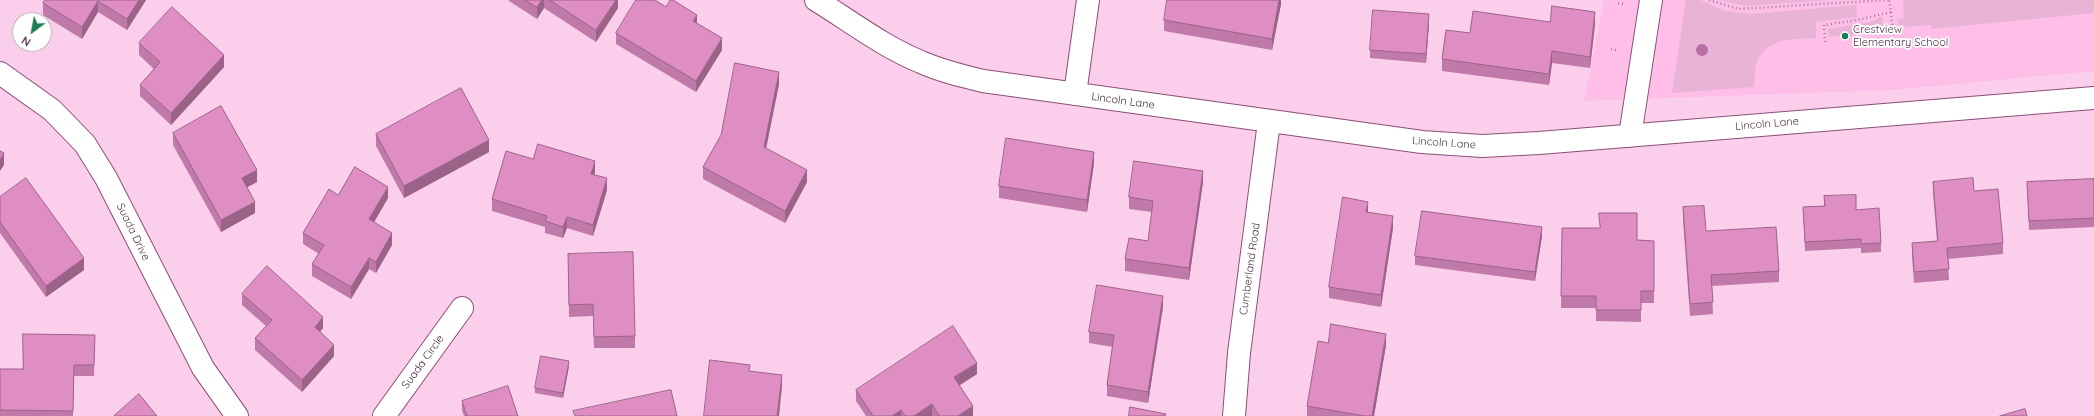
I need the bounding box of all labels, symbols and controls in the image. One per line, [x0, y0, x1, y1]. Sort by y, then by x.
north arrow [12, 12, 52, 52]
place label: Crestview Elementary School [1853, 23, 1948, 49]
marker: Crestview Elementary School [1840, 31, 1850, 41]
text: N [19, 33, 33, 49]
street label: Lincoln Lane [1090, 90, 1156, 112]
street label: Lincoln Lane [1735, 115, 1799, 133]
street label: Lincoln Lane [1412, 134, 1476, 152]
street label: Suada Drive [113, 201, 153, 263]
street label: Cumberland Road [1237, 222, 1263, 316]
street label: Suada Circle [399, 333, 447, 391]

